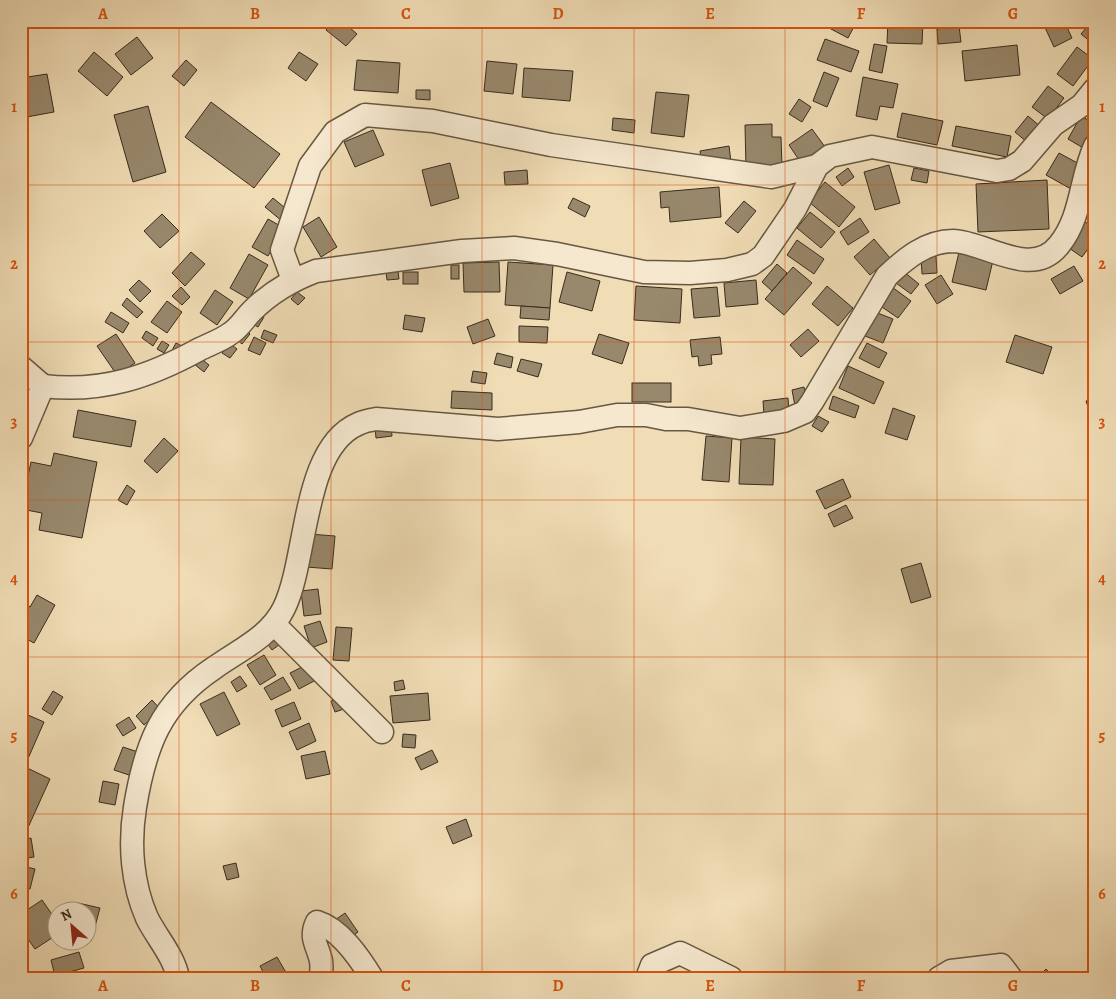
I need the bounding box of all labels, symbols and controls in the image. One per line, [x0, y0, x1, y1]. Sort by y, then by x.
text: A [97, 3, 109, 25]
text: B [250, 3, 260, 25]
text: C [401, 3, 411, 25]
text: D [552, 3, 564, 25]
text: E [705, 3, 715, 25]
text: F [857, 3, 866, 25]
text: G [1008, 3, 1018, 25]
text: 1 [11, 96, 17, 118]
text: 1 [1099, 96, 1105, 118]
text: 2 [10, 253, 18, 275]
text: 2 [1098, 253, 1106, 275]
text: 3 [11, 411, 18, 433]
text: 3 [1099, 411, 1106, 433]
text: 4 [10, 568, 18, 590]
text: 4 [1098, 568, 1106, 590]
text: 5 [11, 725, 18, 747]
text: 5 [1099, 725, 1106, 747]
text: 6 [10, 883, 18, 905]
text: 6 [1098, 883, 1106, 905]
north arrow [48, 902, 98, 952]
text: N [57, 904, 75, 926]
text: A [97, 975, 109, 997]
text: B [250, 975, 260, 997]
text: C [401, 975, 411, 997]
text: D [552, 975, 564, 997]
text: E [705, 975, 715, 997]
text: F [857, 975, 866, 997]
text: G [1008, 975, 1018, 997]

